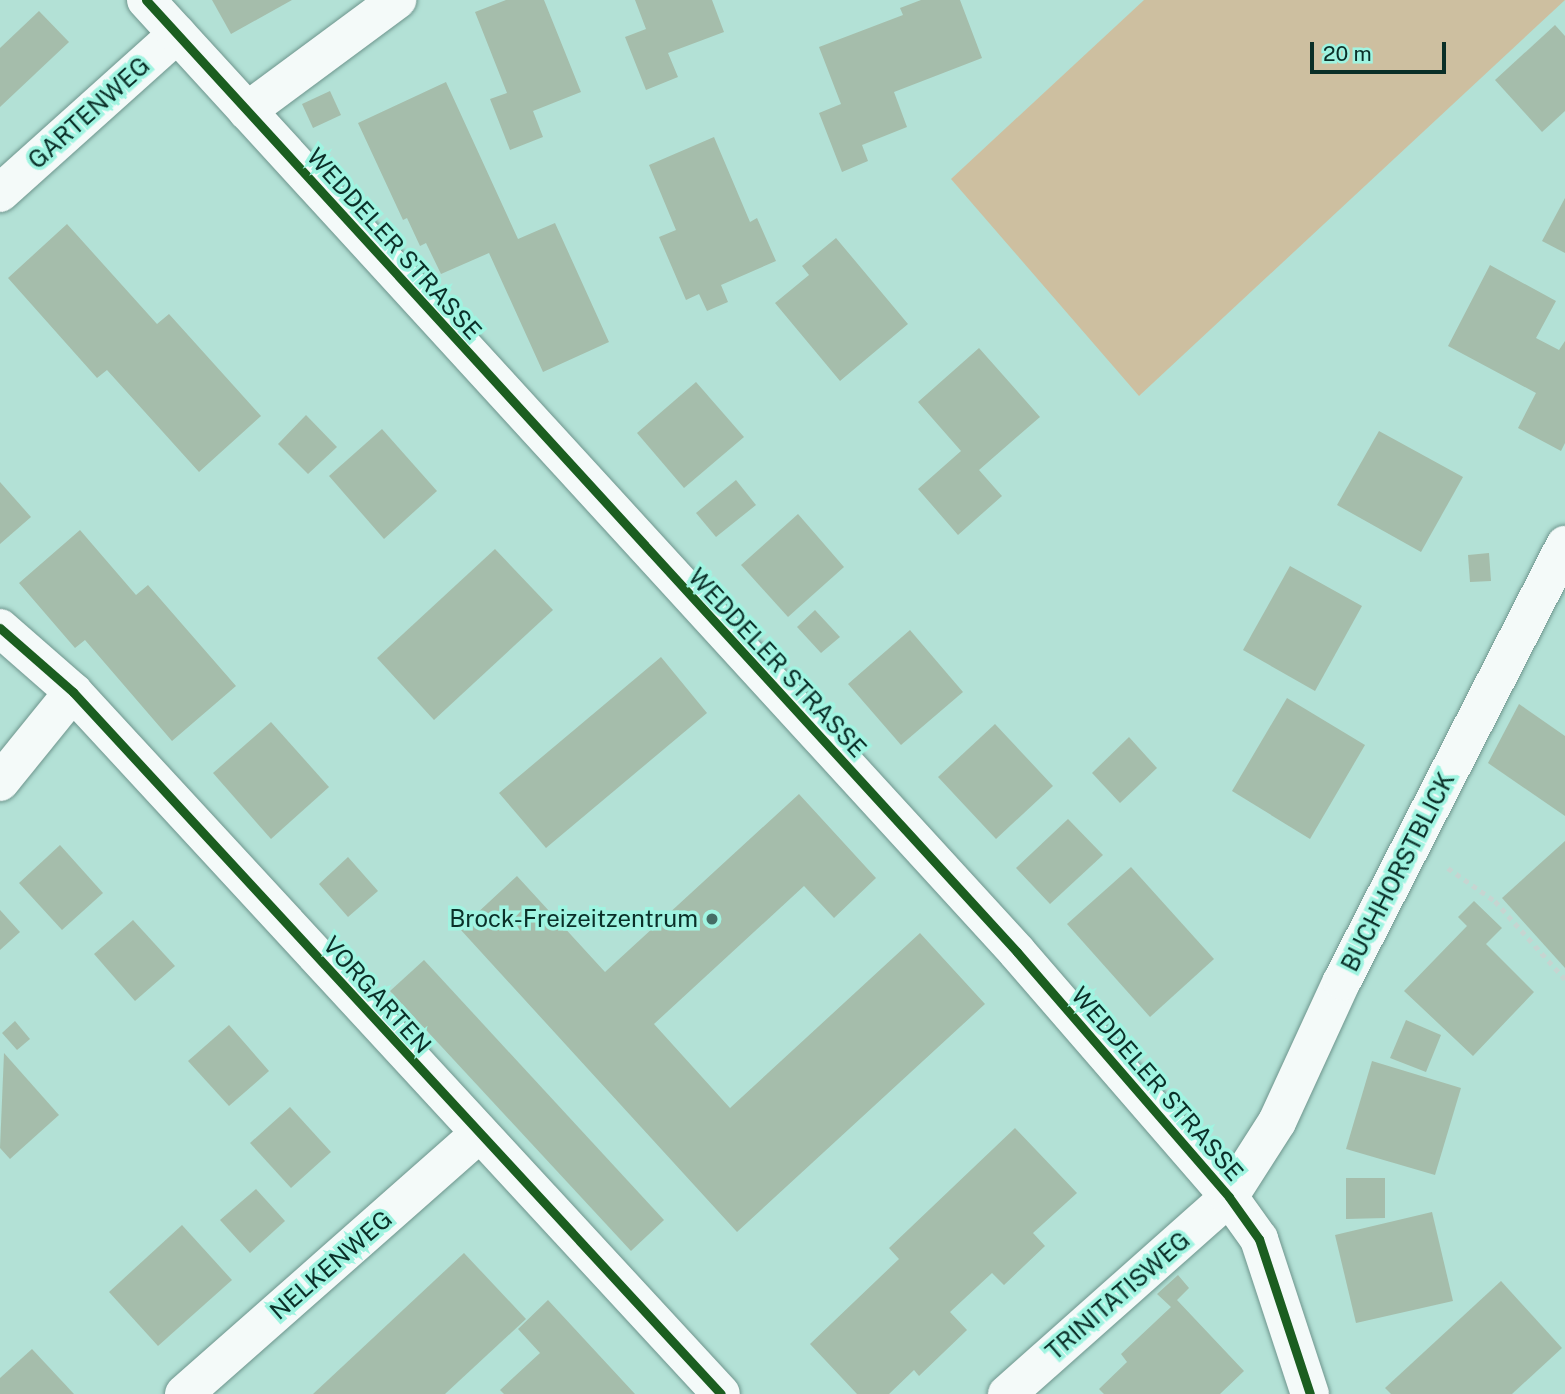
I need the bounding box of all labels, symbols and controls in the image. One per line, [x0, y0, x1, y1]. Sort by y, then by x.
scale bar [1313, 28, 1450, 72]
text: 20 m [1323, 41, 1372, 66]
street label: GARTENWEG [22, 51, 156, 175]
street label: WEDDELER STRASSE [301, 142, 487, 346]
street label: WEDDELER STRASSE [682, 563, 872, 763]
street label: BUCHHORSTBLICK [1335, 768, 1461, 976]
place label: Brock-Freizeitzentrum [449, 905, 698, 933]
marker: Brock-Freizeitzentrum [704, 911, 720, 927]
street label: VORGARTEN [317, 931, 437, 1059]
street label: WEDDELER STRASSE [1065, 981, 1249, 1187]
street label: NELKENWEG [264, 1204, 398, 1326]
street label: TRINITATISWEG [1040, 1226, 1196, 1366]

